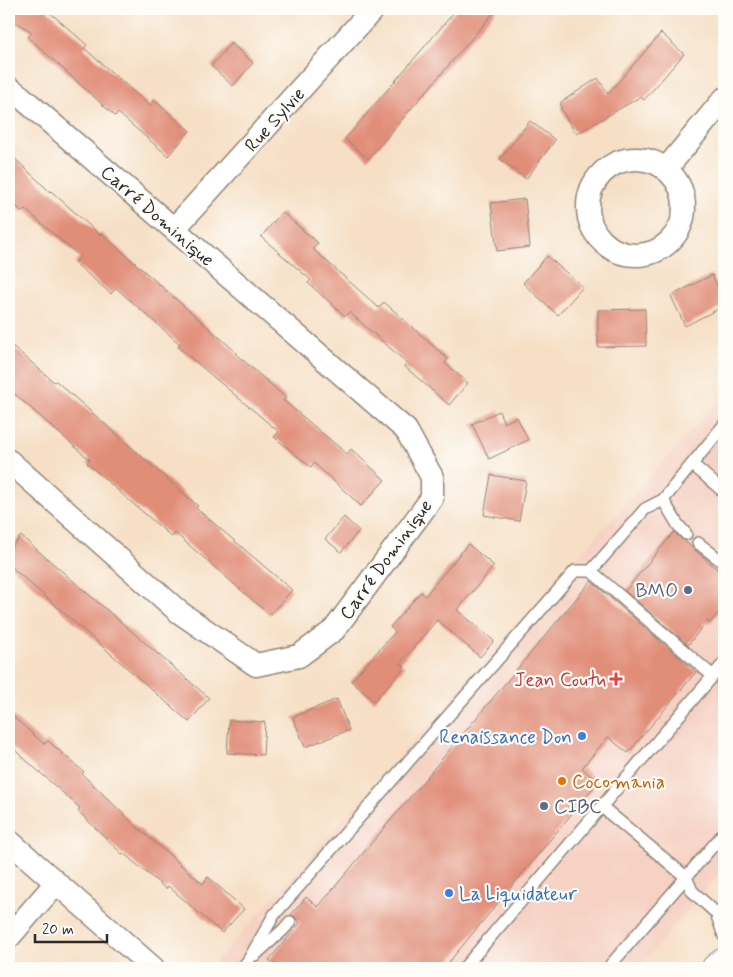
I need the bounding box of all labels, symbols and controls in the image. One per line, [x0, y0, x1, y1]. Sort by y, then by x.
street label: Rue Sylvie [239, 82, 311, 158]
street label: Carré Dominique [95, 160, 219, 272]
street label: Carré Dominique [334, 495, 438, 625]
place label: BMO [635, 579, 678, 604]
marker: BMO [682, 584, 694, 596]
place label: Jean Coutu [514, 668, 606, 693]
marker: Jean Coutu [610, 673, 622, 685]
place label: Renaissance Don [439, 725, 572, 750]
marker: Renaissance Don [576, 730, 588, 742]
place label: Cocomania [572, 770, 665, 795]
marker: Cocomania [556, 775, 568, 787]
place label: CIBC [554, 795, 601, 820]
marker: CIBC [538, 800, 550, 812]
place label: La Liquidateur [459, 882, 577, 907]
marker: La Liquidateur [443, 887, 455, 899]
scale bar [35, 912, 108, 944]
text: 20 m [42, 920, 74, 940]

